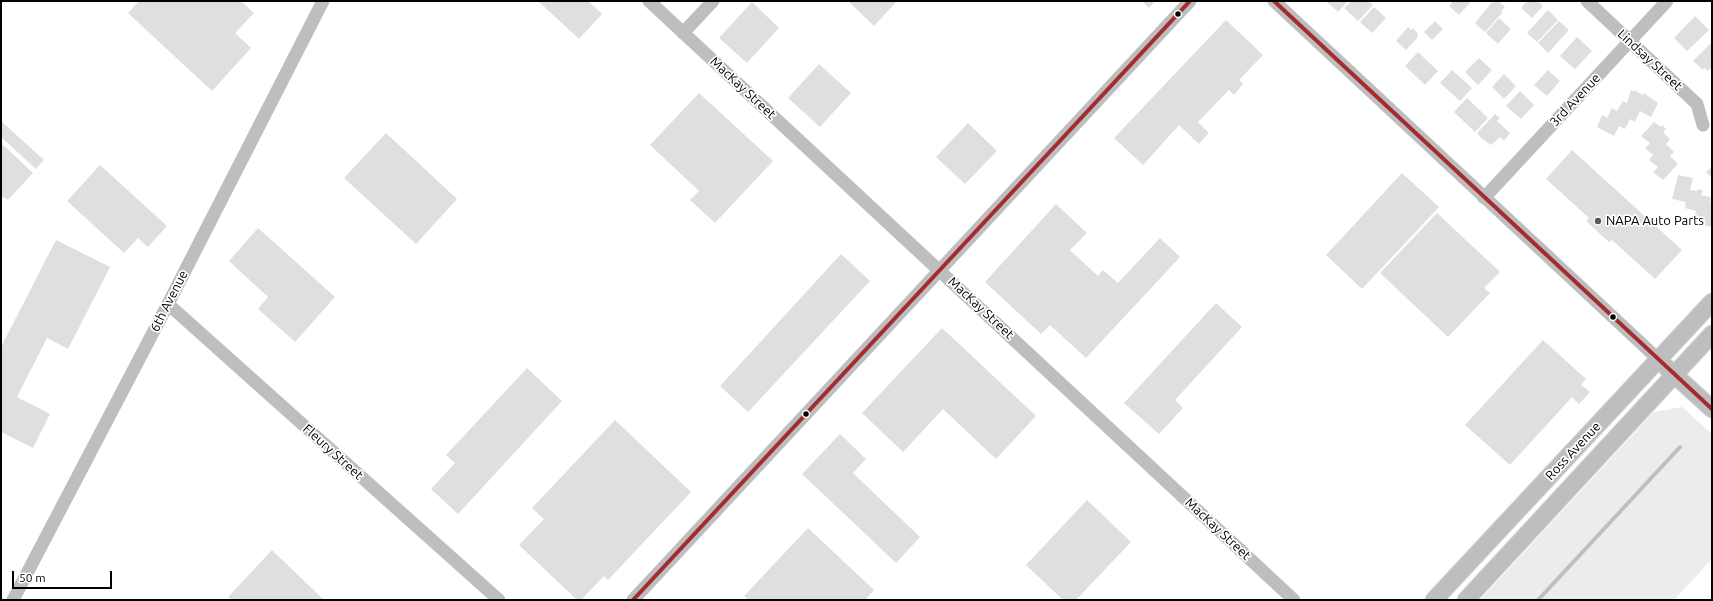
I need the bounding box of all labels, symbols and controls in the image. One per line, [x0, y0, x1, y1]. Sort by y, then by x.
unlabelled marker [1173, 9, 1183, 19]
street label: Lindsay Street [1614, 26, 1686, 94]
street label: MacKay Street [707, 54, 779, 122]
street label: 3rd Avenue [1547, 70, 1603, 130]
place label: NAPA Auto Parts [1606, 213, 1704, 229]
marker: NAPA Auto Parts [1593, 216, 1603, 226]
street label: 6th Avenue [147, 268, 191, 334]
street label: MacKay Street [945, 274, 1017, 342]
unlabelled marker [1608, 312, 1618, 322]
unlabelled marker [801, 409, 811, 419]
street label: Ross Avenue [1542, 419, 1604, 483]
street label: Fleury Street [300, 421, 366, 483]
street label: MacKay Street [1182, 495, 1254, 563]
scale bar [14, 563, 114, 589]
text: 50 m [19, 571, 46, 584]

